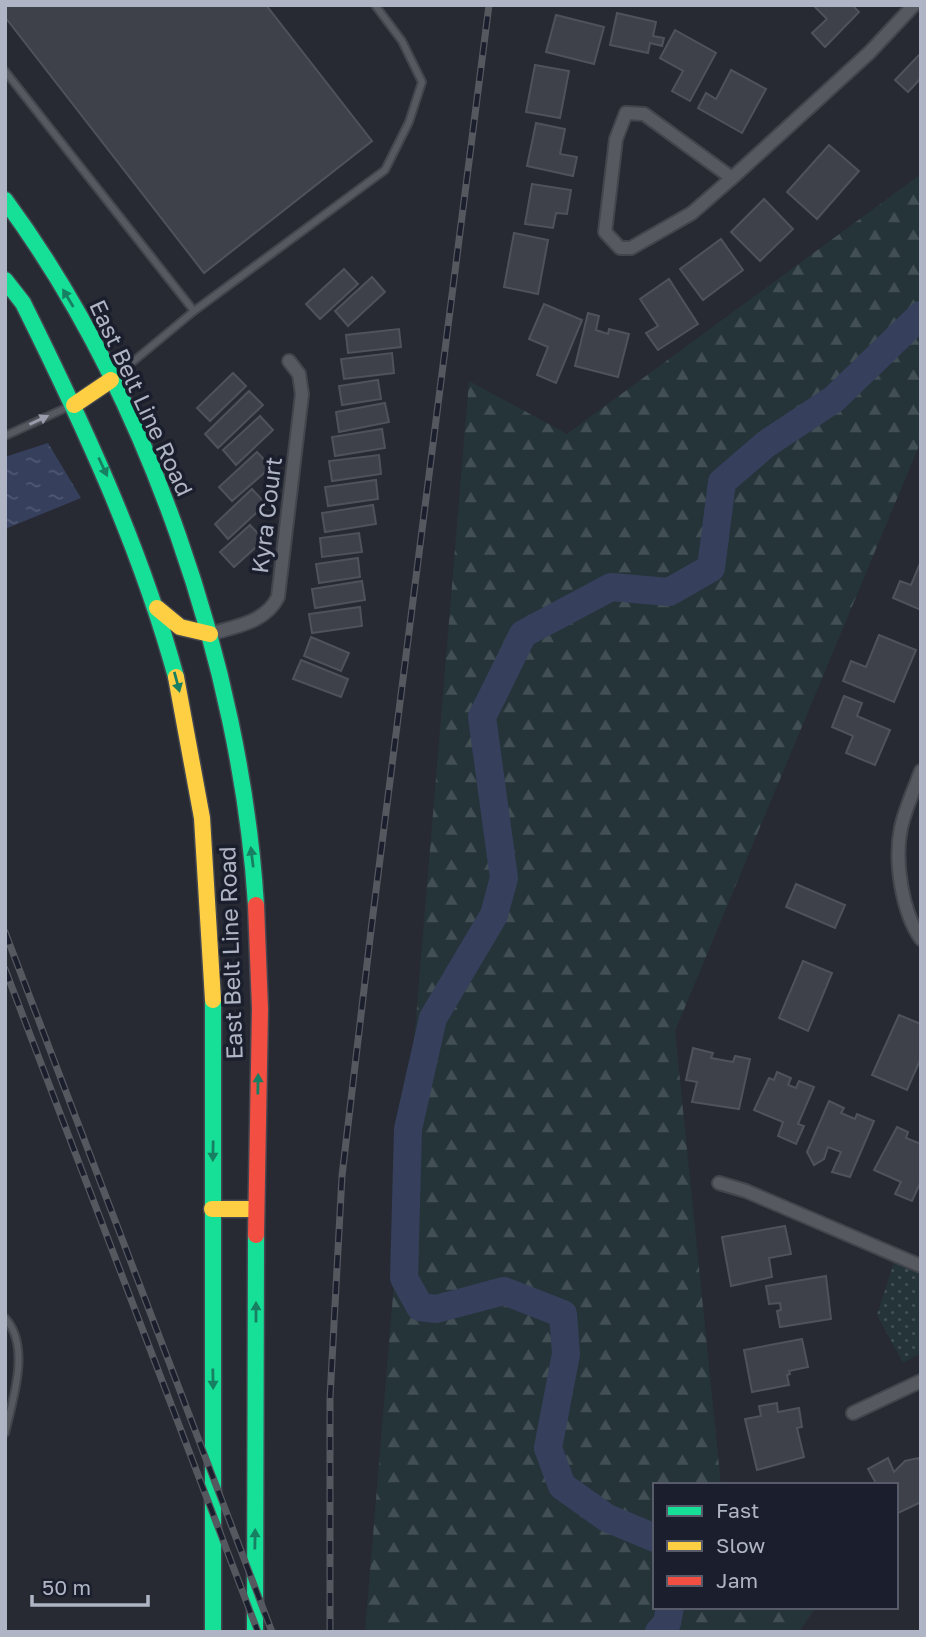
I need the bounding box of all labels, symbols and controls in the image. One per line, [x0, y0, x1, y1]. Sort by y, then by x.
one-way arrow [62, 288, 75, 307]
street label: East Belt Line Road [84, 295, 200, 500]
one-way arrow [29, 414, 50, 425]
street label: Kyra Court [245, 455, 287, 575]
one-way arrow [98, 456, 109, 477]
one-way arrow [172, 671, 182, 692]
street label: East Belt Line Road [212, 846, 248, 1060]
one-way arrow [246, 846, 257, 868]
one-way arrow [252, 1073, 264, 1095]
one-way arrow [207, 1140, 219, 1162]
one-way arrow [250, 1300, 262, 1322]
one-way arrow [208, 1368, 219, 1390]
legend [653, 1483, 898, 1609]
text: Fast [716, 1497, 759, 1523]
one-way arrow [249, 1528, 261, 1550]
text: Slow [716, 1532, 765, 1558]
scale bar [32, 1564, 147, 1608]
text: Jam [716, 1567, 758, 1593]
text: 50 m [42, 1574, 91, 1600]

